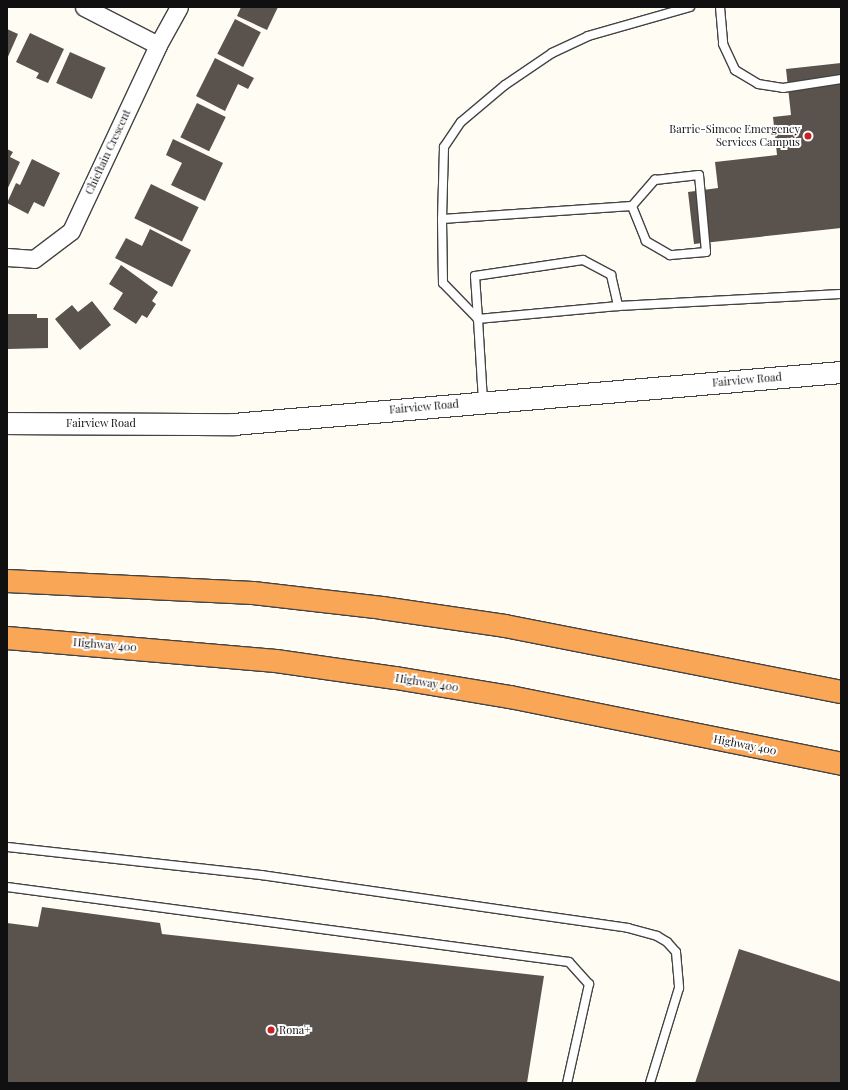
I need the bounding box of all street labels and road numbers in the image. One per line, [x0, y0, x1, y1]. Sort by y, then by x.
street label: Chieftain Crescent [82, 107, 134, 197]
street label: Fairview Road [712, 370, 782, 390]
street label: Fairview Road [389, 397, 459, 417]
street label: Fairview Road [66, 416, 136, 430]
street label: Highway 400 [72, 636, 138, 654]
street label: Highway 400 [394, 671, 460, 695]
street label: Highway 400 [712, 732, 778, 758]

